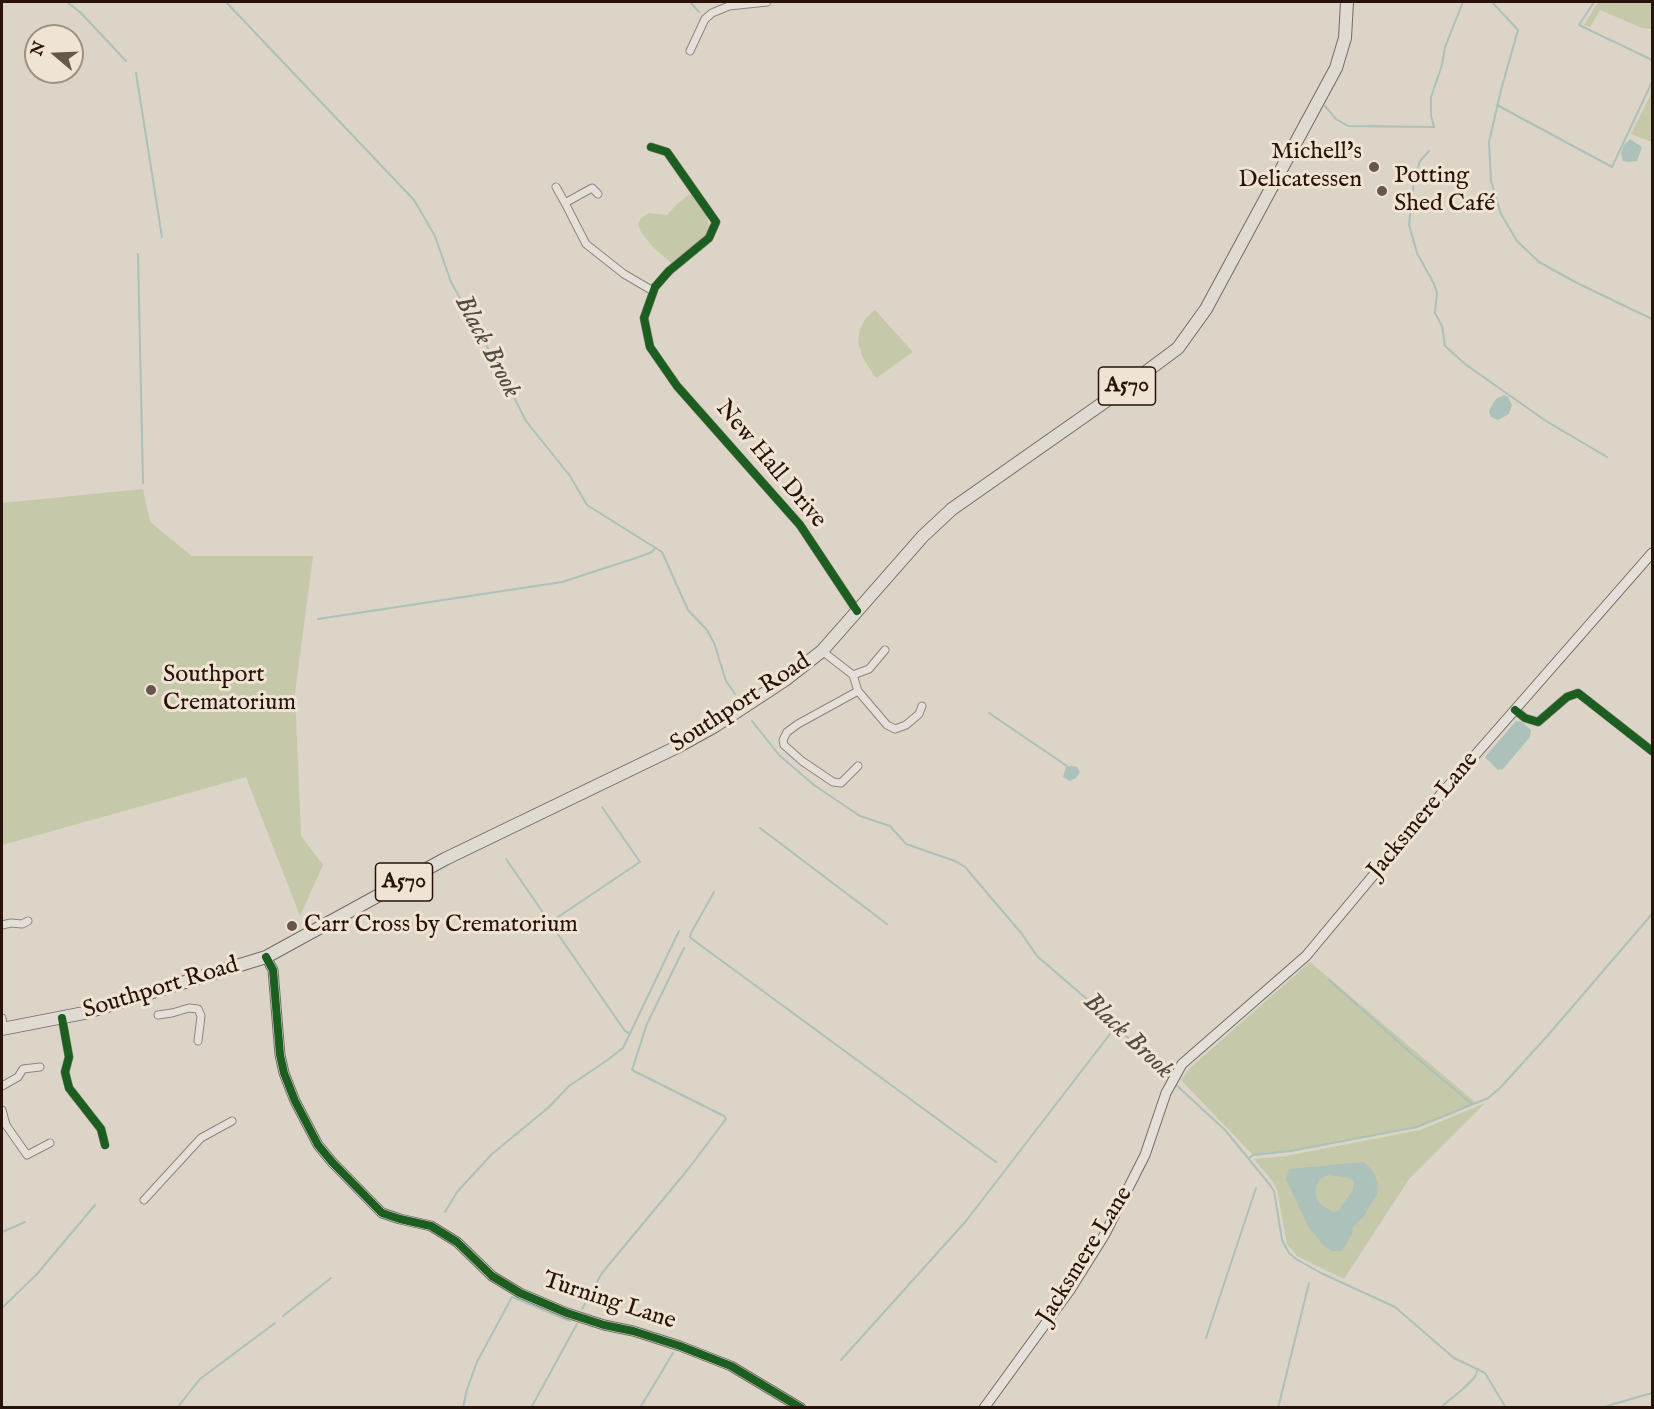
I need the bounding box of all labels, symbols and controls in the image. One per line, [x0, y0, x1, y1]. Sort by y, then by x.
north arrow [24, 24, 84, 84]
text: N [27, 39, 51, 59]
place label: Michell's Delicatessen [1238, 139, 1362, 195]
marker: Michell's Delicatessen [1367, 160, 1381, 174]
place label: Potting Shed Café [1394, 163, 1495, 219]
marker: Potting Shed Café [1375, 184, 1389, 198]
water label: Black Brook [446, 290, 526, 404]
road number: A570 [1098, 367, 1156, 405]
street label: New Hall Drive [708, 395, 832, 535]
street label: Southport Road [666, 648, 816, 760]
place label: Southport Crematorium [163, 662, 296, 718]
marker: Southport Crematorium [144, 683, 158, 697]
street label: Jacksmere Lane [1363, 747, 1485, 885]
road number: A570 [376, 863, 432, 901]
place label: Carr Cross by Crematorium [304, 912, 578, 940]
marker: Carr Cross by Crematorium [285, 919, 299, 933]
street label: Southport Road [80, 952, 242, 1026]
water label: Black Brook [1075, 987, 1179, 1087]
street label: Jacksmere Lane [1032, 1182, 1140, 1330]
street label: Turning Lane [539, 1267, 679, 1337]

